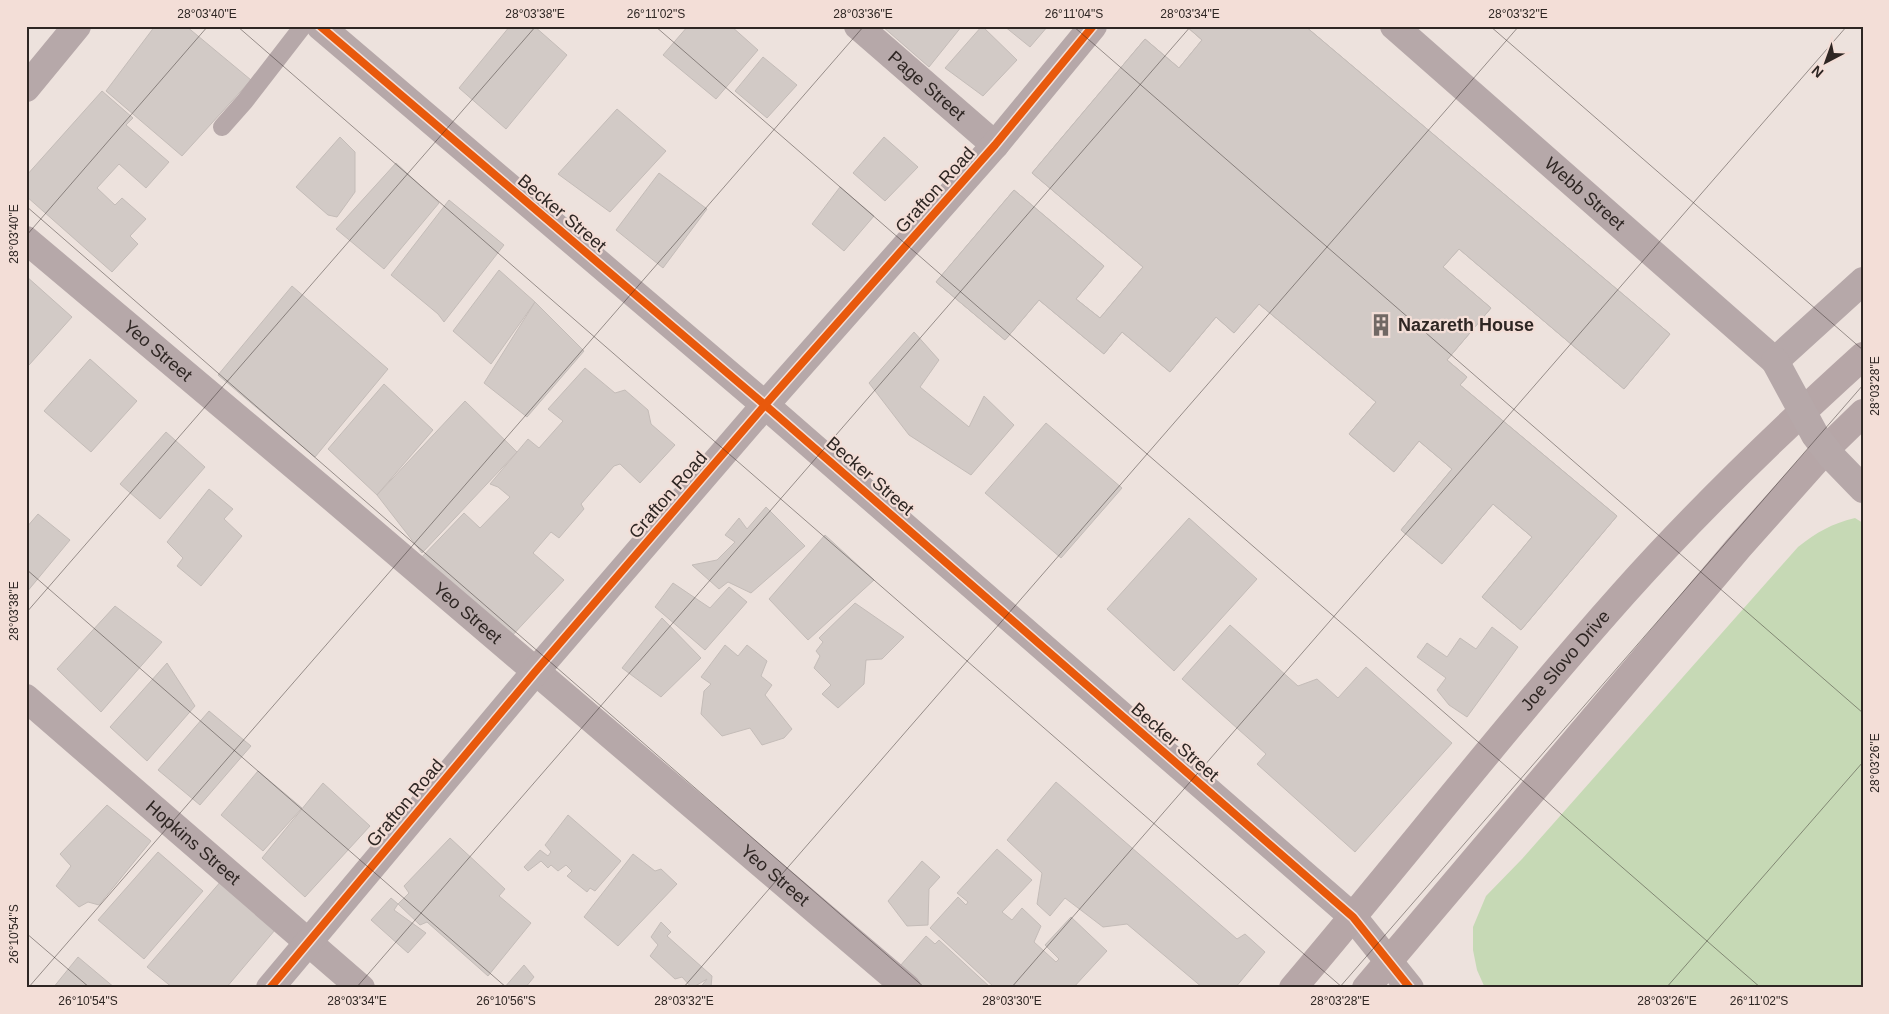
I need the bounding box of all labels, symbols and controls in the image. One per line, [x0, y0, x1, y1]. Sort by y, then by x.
text: 28°03'40"E [177, 7, 237, 21]
text: 28°03'38"E [505, 7, 565, 21]
text: 26°11'02"S [627, 7, 685, 21]
text: 28°03'36"E [833, 7, 893, 21]
text: 26°11'04"S [1045, 7, 1103, 21]
text: 28°03'34"E [1160, 7, 1220, 21]
text: 28°03'32"E [1488, 7, 1548, 21]
north arrow [1802, 38, 1852, 88]
street label: Page Street [884, 47, 969, 124]
text: N [1808, 62, 1827, 81]
street label: Grafton Road [891, 143, 979, 237]
street label: Webb Street [1541, 153, 1629, 234]
street label: Becker Street [514, 170, 610, 256]
text: 28°03'40"E [7, 204, 21, 264]
building icon: Nazareth House [1368, 312, 1394, 338]
place label: Nazareth House [1398, 315, 1534, 335]
street label: Yeo Street [119, 316, 196, 385]
text: 28°03'28"E [1868, 356, 1882, 416]
street label: Becker Street [822, 433, 918, 519]
street label: Grafton Road [625, 448, 711, 542]
street label: Yeo Street [429, 578, 506, 648]
text: 28°03'38"E [7, 581, 21, 641]
street label: Joe Slovo Drive [1517, 606, 1614, 715]
street label: Becker Street [1127, 699, 1223, 785]
text: 28°03'26"E [1868, 733, 1882, 793]
street label: Grafton Road [363, 755, 447, 851]
street label: Hopkins Street [142, 796, 244, 889]
street label: Yeo Street [737, 841, 813, 910]
text: 26°10'54"S [7, 904, 21, 964]
text: 26°10'54"S [58, 994, 118, 1008]
text: 28°03'34"E [327, 994, 387, 1008]
text: 26°10'56"S [476, 994, 536, 1008]
text: 28°03'32"E [654, 994, 714, 1008]
text: 28°03'30"E [982, 994, 1042, 1008]
text: 28°03'28"E [1310, 994, 1370, 1008]
text: 28°03'26"E [1637, 994, 1697, 1008]
text: 26°11'02"S [1730, 994, 1788, 1008]

